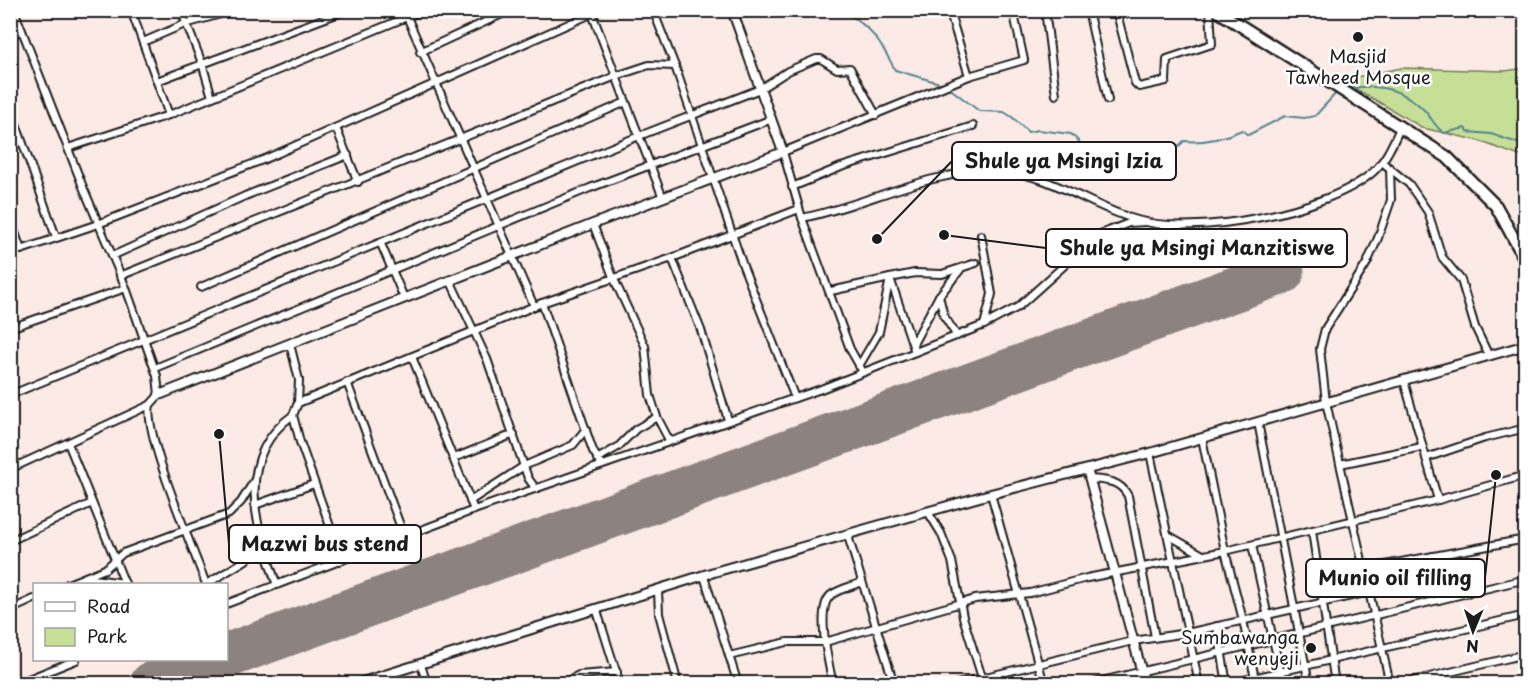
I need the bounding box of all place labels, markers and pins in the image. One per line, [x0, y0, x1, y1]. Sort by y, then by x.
marker: Masjid Tawheed Mosque [1351, 30, 1365, 44]
place label: Masjid Tawheed Mosque [1285, 42, 1431, 90]
callout: Shule ya Msingi Izia [952, 142, 1176, 180]
callout: Shule ya Msingi Manzitiswe [1046, 229, 1347, 267]
callout: Mazwi bus stend [229, 525, 421, 563]
callout: Munio oil filling [1306, 559, 1485, 597]
place label: Sumbawanga wenyeji [1181, 623, 1300, 671]
marker: Sumbawanga wenyeji [1304, 641, 1318, 655]

